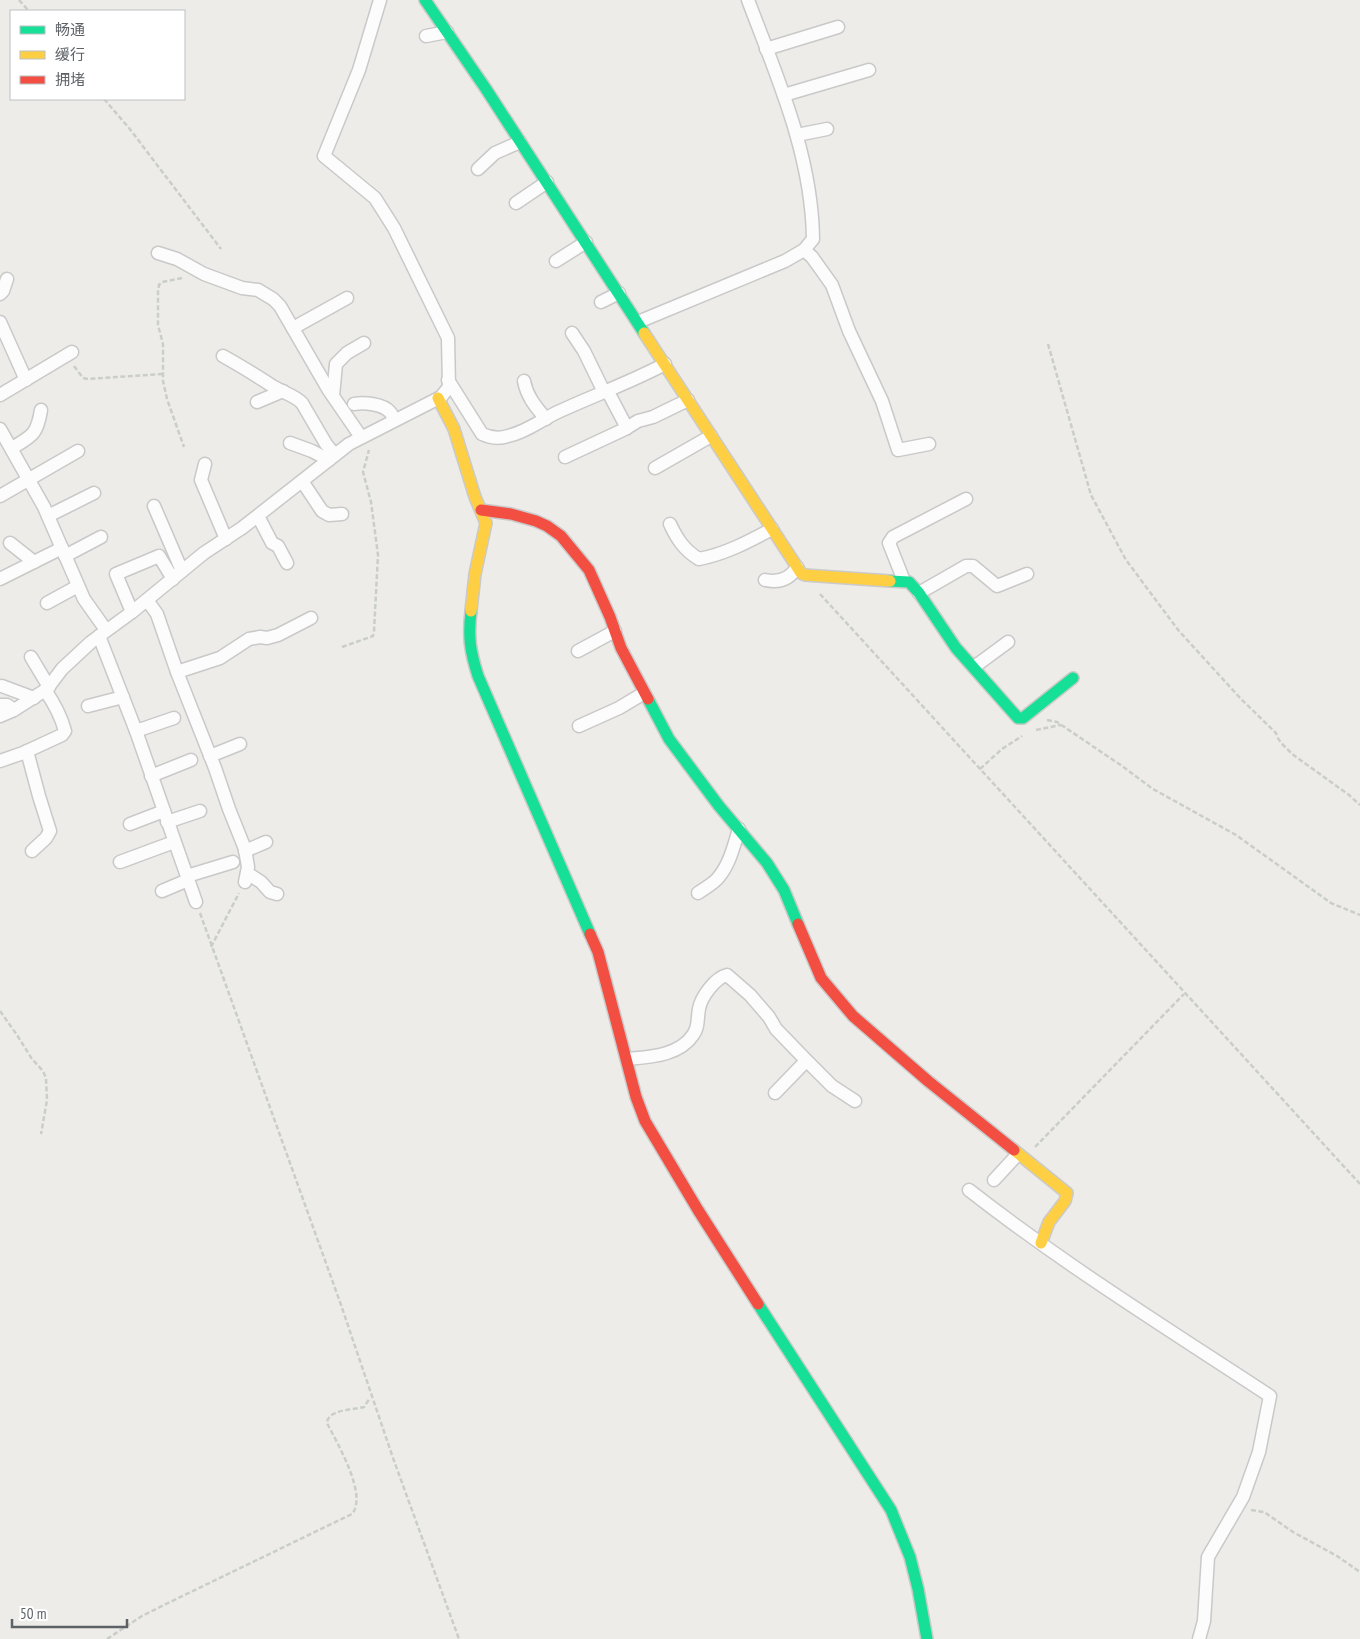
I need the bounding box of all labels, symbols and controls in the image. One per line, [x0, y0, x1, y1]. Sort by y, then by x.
legend [10, 10, 185, 100]
text: 畅通 [55, 20, 85, 39]
text: 缓行 [55, 45, 85, 64]
text: 拥堵 [55, 70, 85, 89]
scale bar [12, 1596, 128, 1628]
text: 50 m [20, 1604, 46, 1623]

